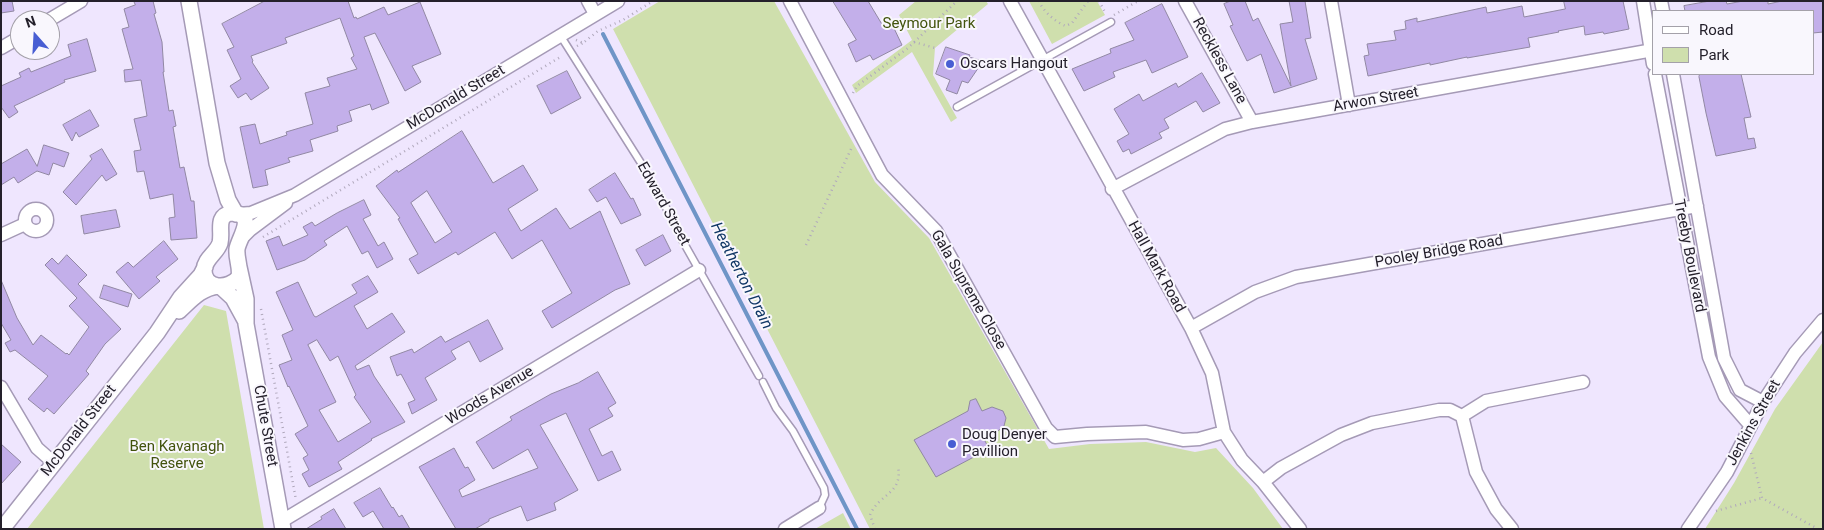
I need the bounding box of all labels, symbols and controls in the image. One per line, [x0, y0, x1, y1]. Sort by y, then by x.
north arrow [10, 10, 60, 60]
legend [1652, 10, 1814, 75]
text: N [23, 13, 38, 31]
park label: Seymour Park [883, 15, 975, 33]
street label: Reckless Lane [1188, 15, 1250, 107]
text: Road [1699, 21, 1733, 39]
text: Park [1699, 46, 1729, 64]
place label: Oscars Hangout [960, 55, 1068, 73]
marker: Oscars Hangout [944, 58, 956, 70]
street label: McDonald Street [404, 62, 508, 134]
street label: Arwon Street [1332, 84, 1420, 116]
street label: Edward Street [633, 159, 693, 249]
street label: Treeby Boulevard [1669, 198, 1709, 314]
street label: Hall Mark Road [1123, 218, 1189, 316]
water label: Heatherton Drain [706, 219, 776, 333]
street label: Gala Supreme Close [926, 227, 1010, 353]
street label: Pooley Bridge Road [1373, 232, 1505, 272]
street label: Woods Avenue [443, 363, 537, 429]
street label: Jenkins Street [1723, 377, 1785, 469]
street label: McDonald Street [38, 382, 120, 480]
street label: Chute Street [249, 384, 281, 468]
place label: Doug Denyer Pavillion [962, 426, 1047, 461]
park label: Ben Kavanagh Reserve [129, 438, 225, 473]
marker: Doug Denyer Pavillion [946, 438, 958, 450]

